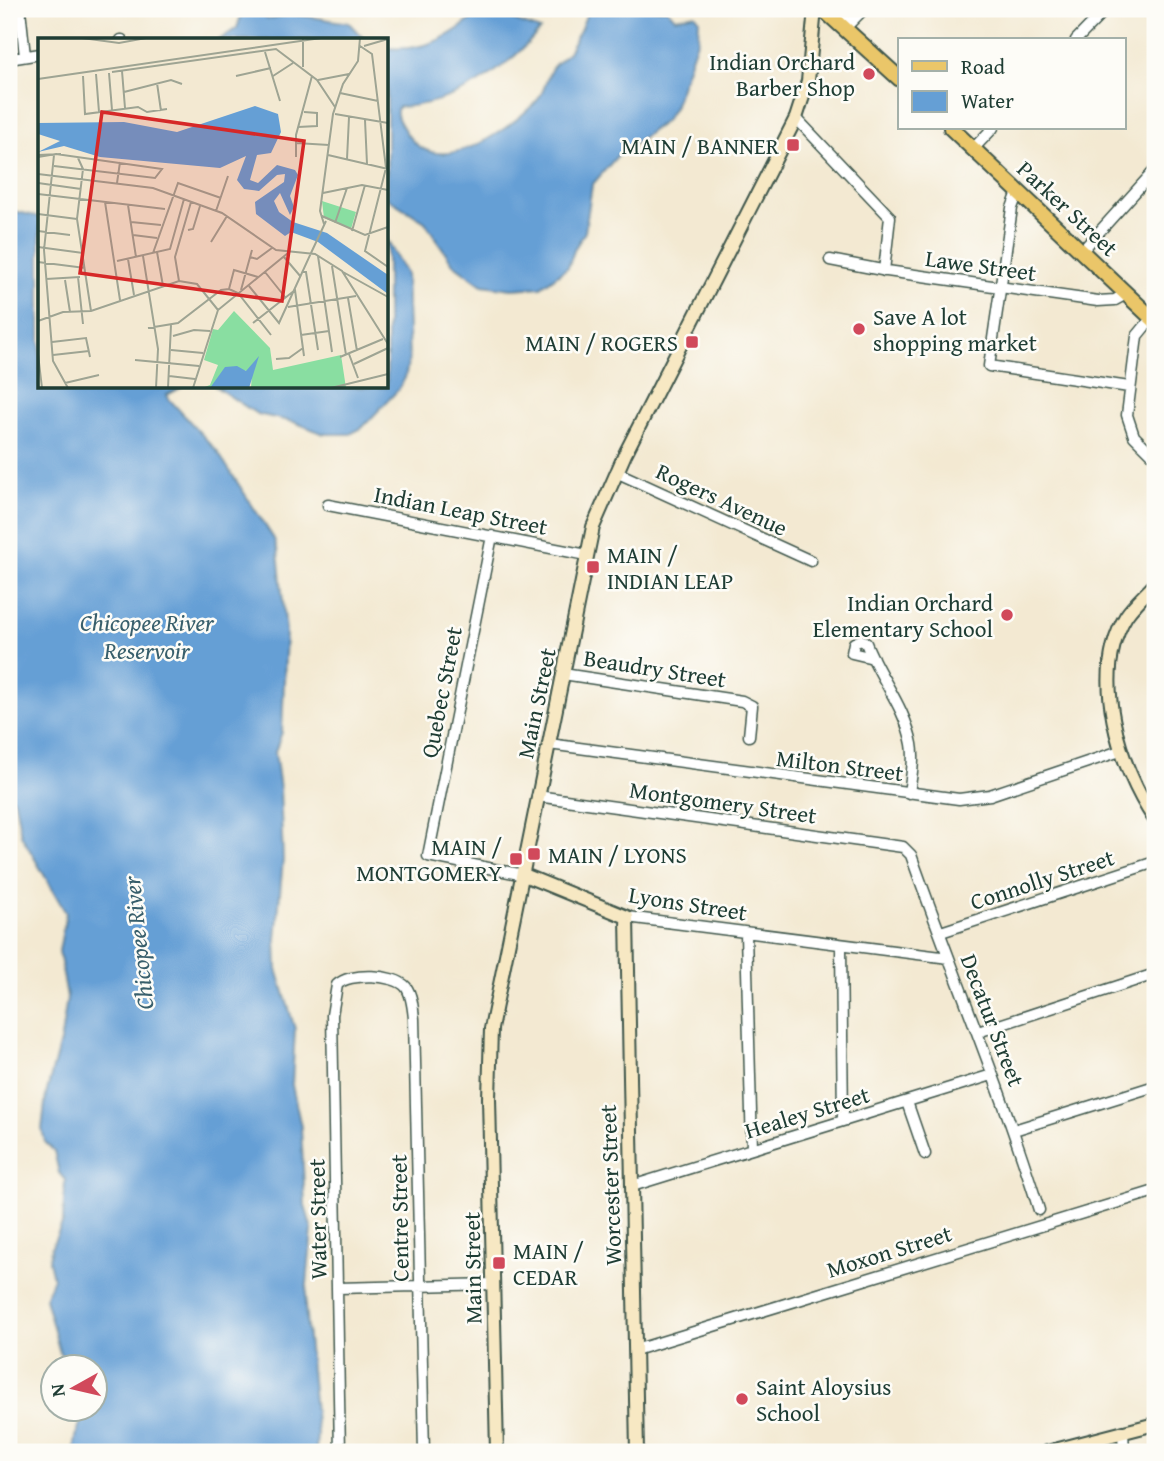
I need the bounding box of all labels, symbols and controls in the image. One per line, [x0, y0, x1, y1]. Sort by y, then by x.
inset map [38, 38, 388, 388]
legend [898, 38, 1126, 130]
place label: Indian Orchard Barber Shop [709, 45, 856, 104]
text: Road [961, 51, 1006, 82]
marker: Indian Orchard Barber Shop [861, 66, 877, 82]
text: Water [961, 85, 1014, 116]
place label: MAIN / BANNER [621, 129, 780, 162]
marker: MAIN / BANNER [785, 137, 801, 153]
street label: Parker Street [1010, 152, 1126, 264]
street label: Lawe Street [923, 241, 1039, 289]
place label: Save A lot shopping market [873, 300, 1037, 359]
marker: Save A lot shopping market [851, 321, 867, 337]
place label: MAIN / ROGERS [525, 326, 678, 359]
marker: MAIN / ROGERS [684, 334, 700, 350]
street label: Rogers Avenue [651, 454, 793, 544]
street label: Indian Leap Street [371, 477, 551, 543]
place label: MAIN / INDIAN LEAP [607, 538, 733, 597]
marker: MAIN / INDIAN LEAP [585, 559, 601, 575]
place label: Indian Orchard Elementary School [813, 586, 994, 645]
water label: Chicopee River Reservoir [80, 605, 215, 668]
marker: Indian Orchard Elementary School [999, 607, 1015, 623]
street label: Quebec Street [412, 623, 470, 761]
street label: Beaudry Street [581, 640, 729, 696]
street label: Main Street [508, 645, 564, 761]
street label: Milton Street [775, 741, 905, 789]
street label: Montgomery Street [627, 773, 819, 831]
place label: MAIN / MONTGOMERY [356, 830, 502, 889]
place label: MAIN / LYONS [548, 838, 687, 871]
street label: Connolly Street [966, 840, 1118, 918]
marker: MAIN / LYONS [526, 846, 542, 862]
marker: MAIN / MONTGOMERY [508, 851, 524, 867]
water label: Chicopee River [113, 873, 162, 1011]
street label: Lyons Street [627, 877, 749, 929]
street label: Decatur Street [953, 949, 1033, 1091]
street label: Healey Street [741, 1077, 873, 1147]
street label: Worcester Street [591, 1104, 629, 1266]
street label: Centre Street [381, 1154, 417, 1282]
street label: Water Street [299, 1158, 335, 1280]
street label: Main Street [455, 1212, 489, 1324]
street label: Moxon Street [822, 1216, 956, 1286]
place label: MAIN / CEDAR [513, 1234, 584, 1293]
marker: MAIN / CEDAR [491, 1255, 507, 1271]
north arrow [38, 1352, 108, 1422]
place label: Saint Aloysius School [756, 1370, 891, 1429]
text: N [42, 1382, 72, 1399]
marker: Saint Aloysius School [734, 1391, 750, 1407]

